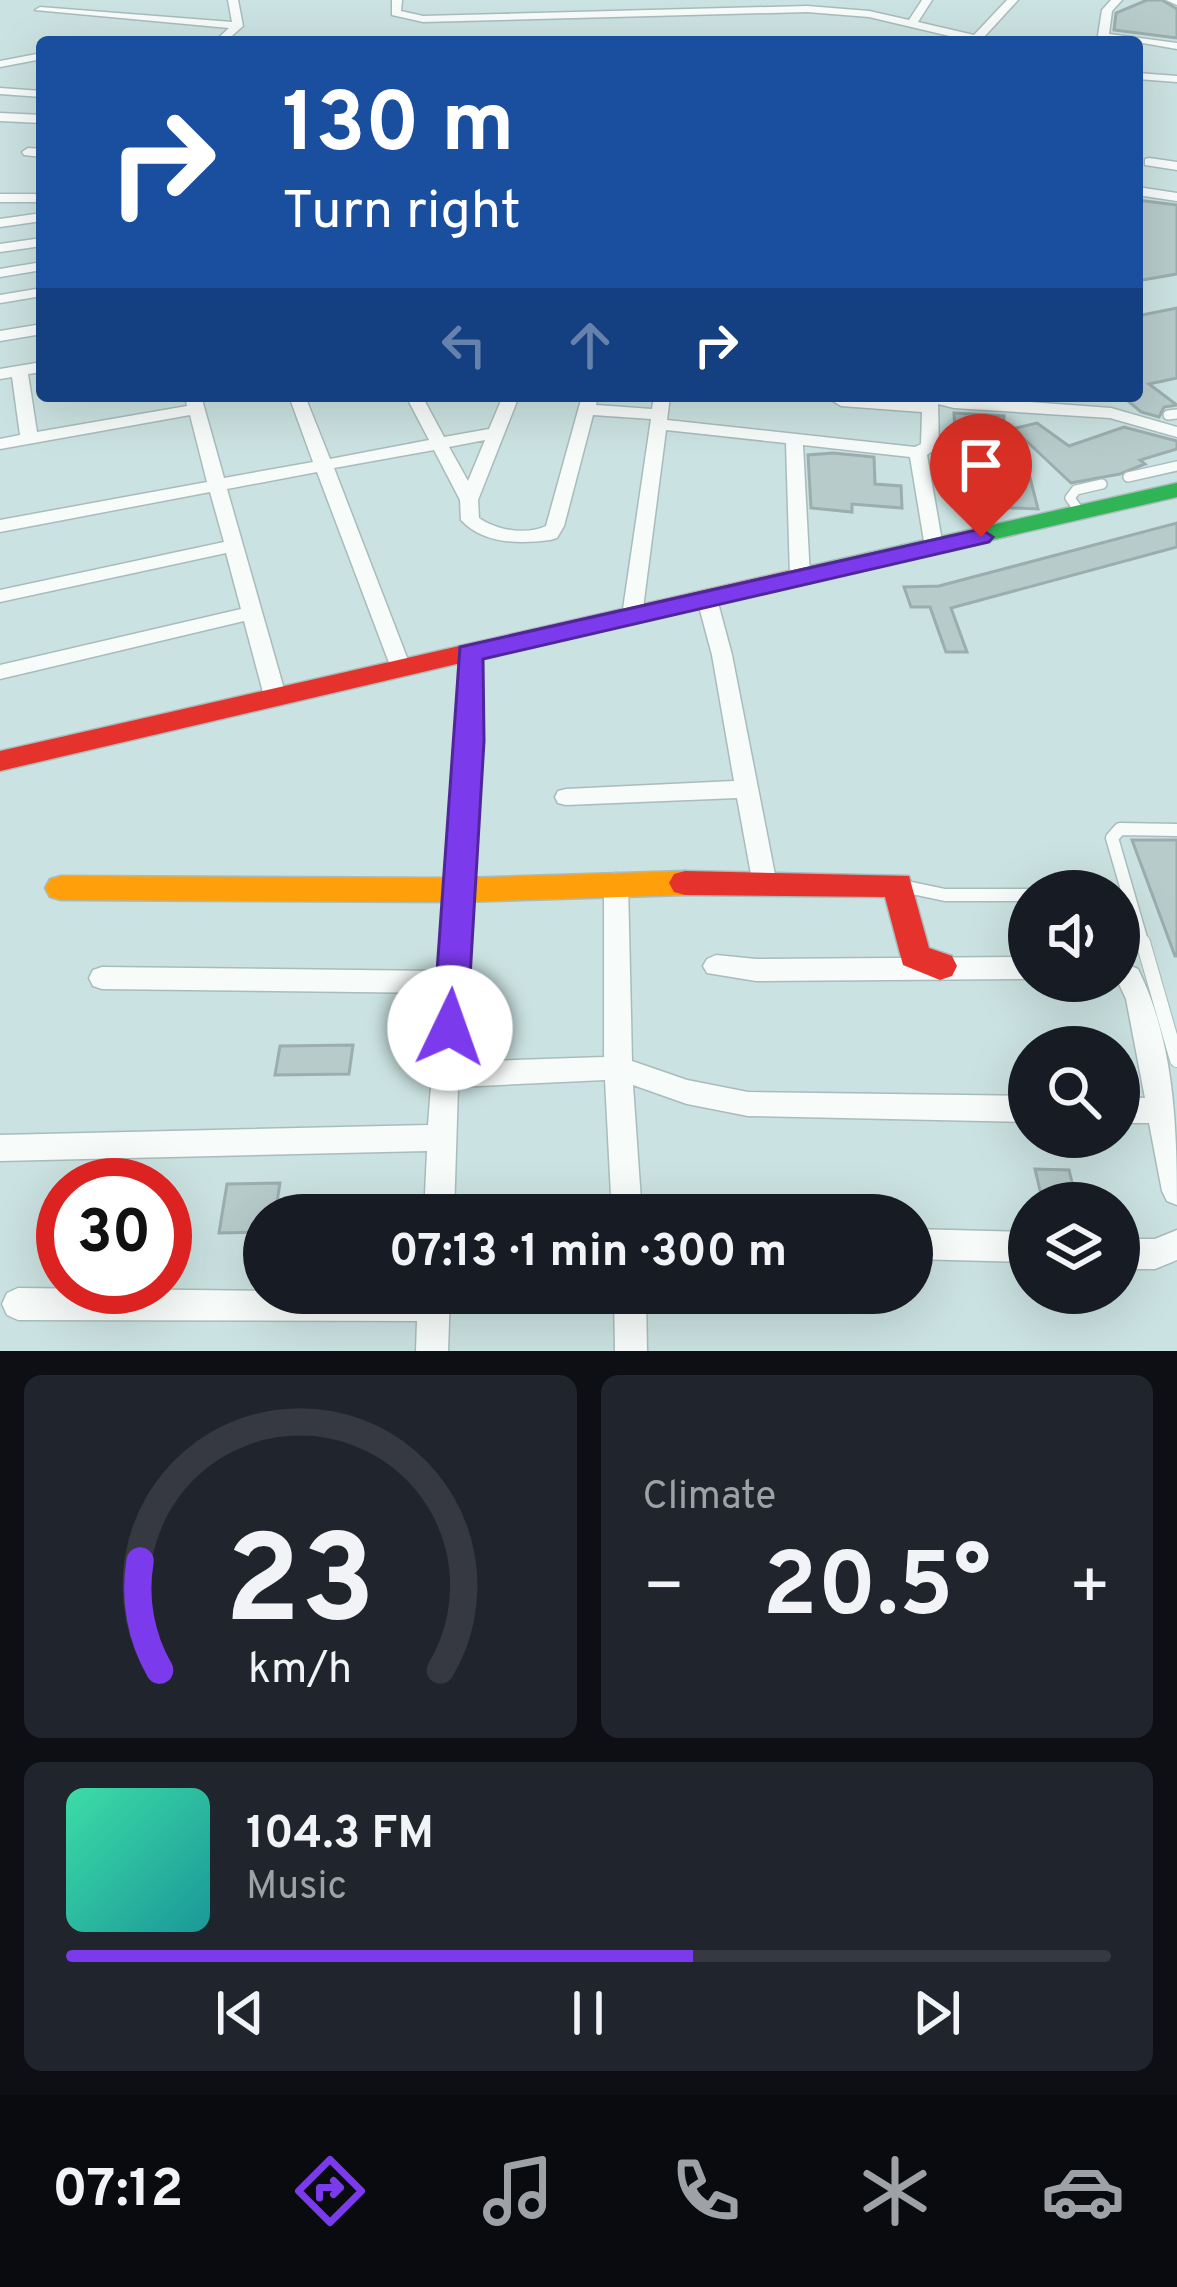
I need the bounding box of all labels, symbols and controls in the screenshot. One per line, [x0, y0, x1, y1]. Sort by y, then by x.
text: 130 m [282, 75, 514, 181]
icon: right [84, 84, 240, 240]
text: Turn right [282, 179, 521, 248]
icon: left [431, 312, 497, 378]
icon: ahead [557, 312, 623, 378]
icon: right [683, 312, 749, 378]
pin [930, 414, 1032, 537]
icon: arrive [948, 432, 1014, 498]
map controls [1008, 870, 1140, 1314]
button: sound [1008, 870, 1140, 1002]
position arrow [387, 965, 513, 1091]
button: search [1008, 1026, 1140, 1158]
speed limit sign: 30 [36, 1158, 192, 1314]
button: layers [1008, 1182, 1140, 1314]
text: 07:13 · 1 min · 300 m [389, 1225, 787, 1282]
text: Climate [643, 1474, 776, 1523]
text: 23 [225, 1509, 376, 1667]
text: 20.5° [762, 1534, 991, 1647]
text: − [643, 1549, 685, 1632]
text: + [1068, 1549, 1111, 1632]
text: km/h [248, 1643, 352, 1697]
text: 104.3 FM [246, 1807, 434, 1864]
text: Music [246, 1864, 347, 1913]
icon: previous [207, 1980, 273, 2046]
icon: pause [555, 1980, 621, 2046]
icon: next [904, 1980, 970, 2046]
icon: directions [288, 2149, 372, 2233]
icon: music [476, 2149, 560, 2233]
icon: phone [664, 2149, 748, 2233]
icon: climate [853, 2149, 937, 2233]
icon: car [1041, 2149, 1125, 2233]
text: 07:12 [52, 2157, 183, 2226]

